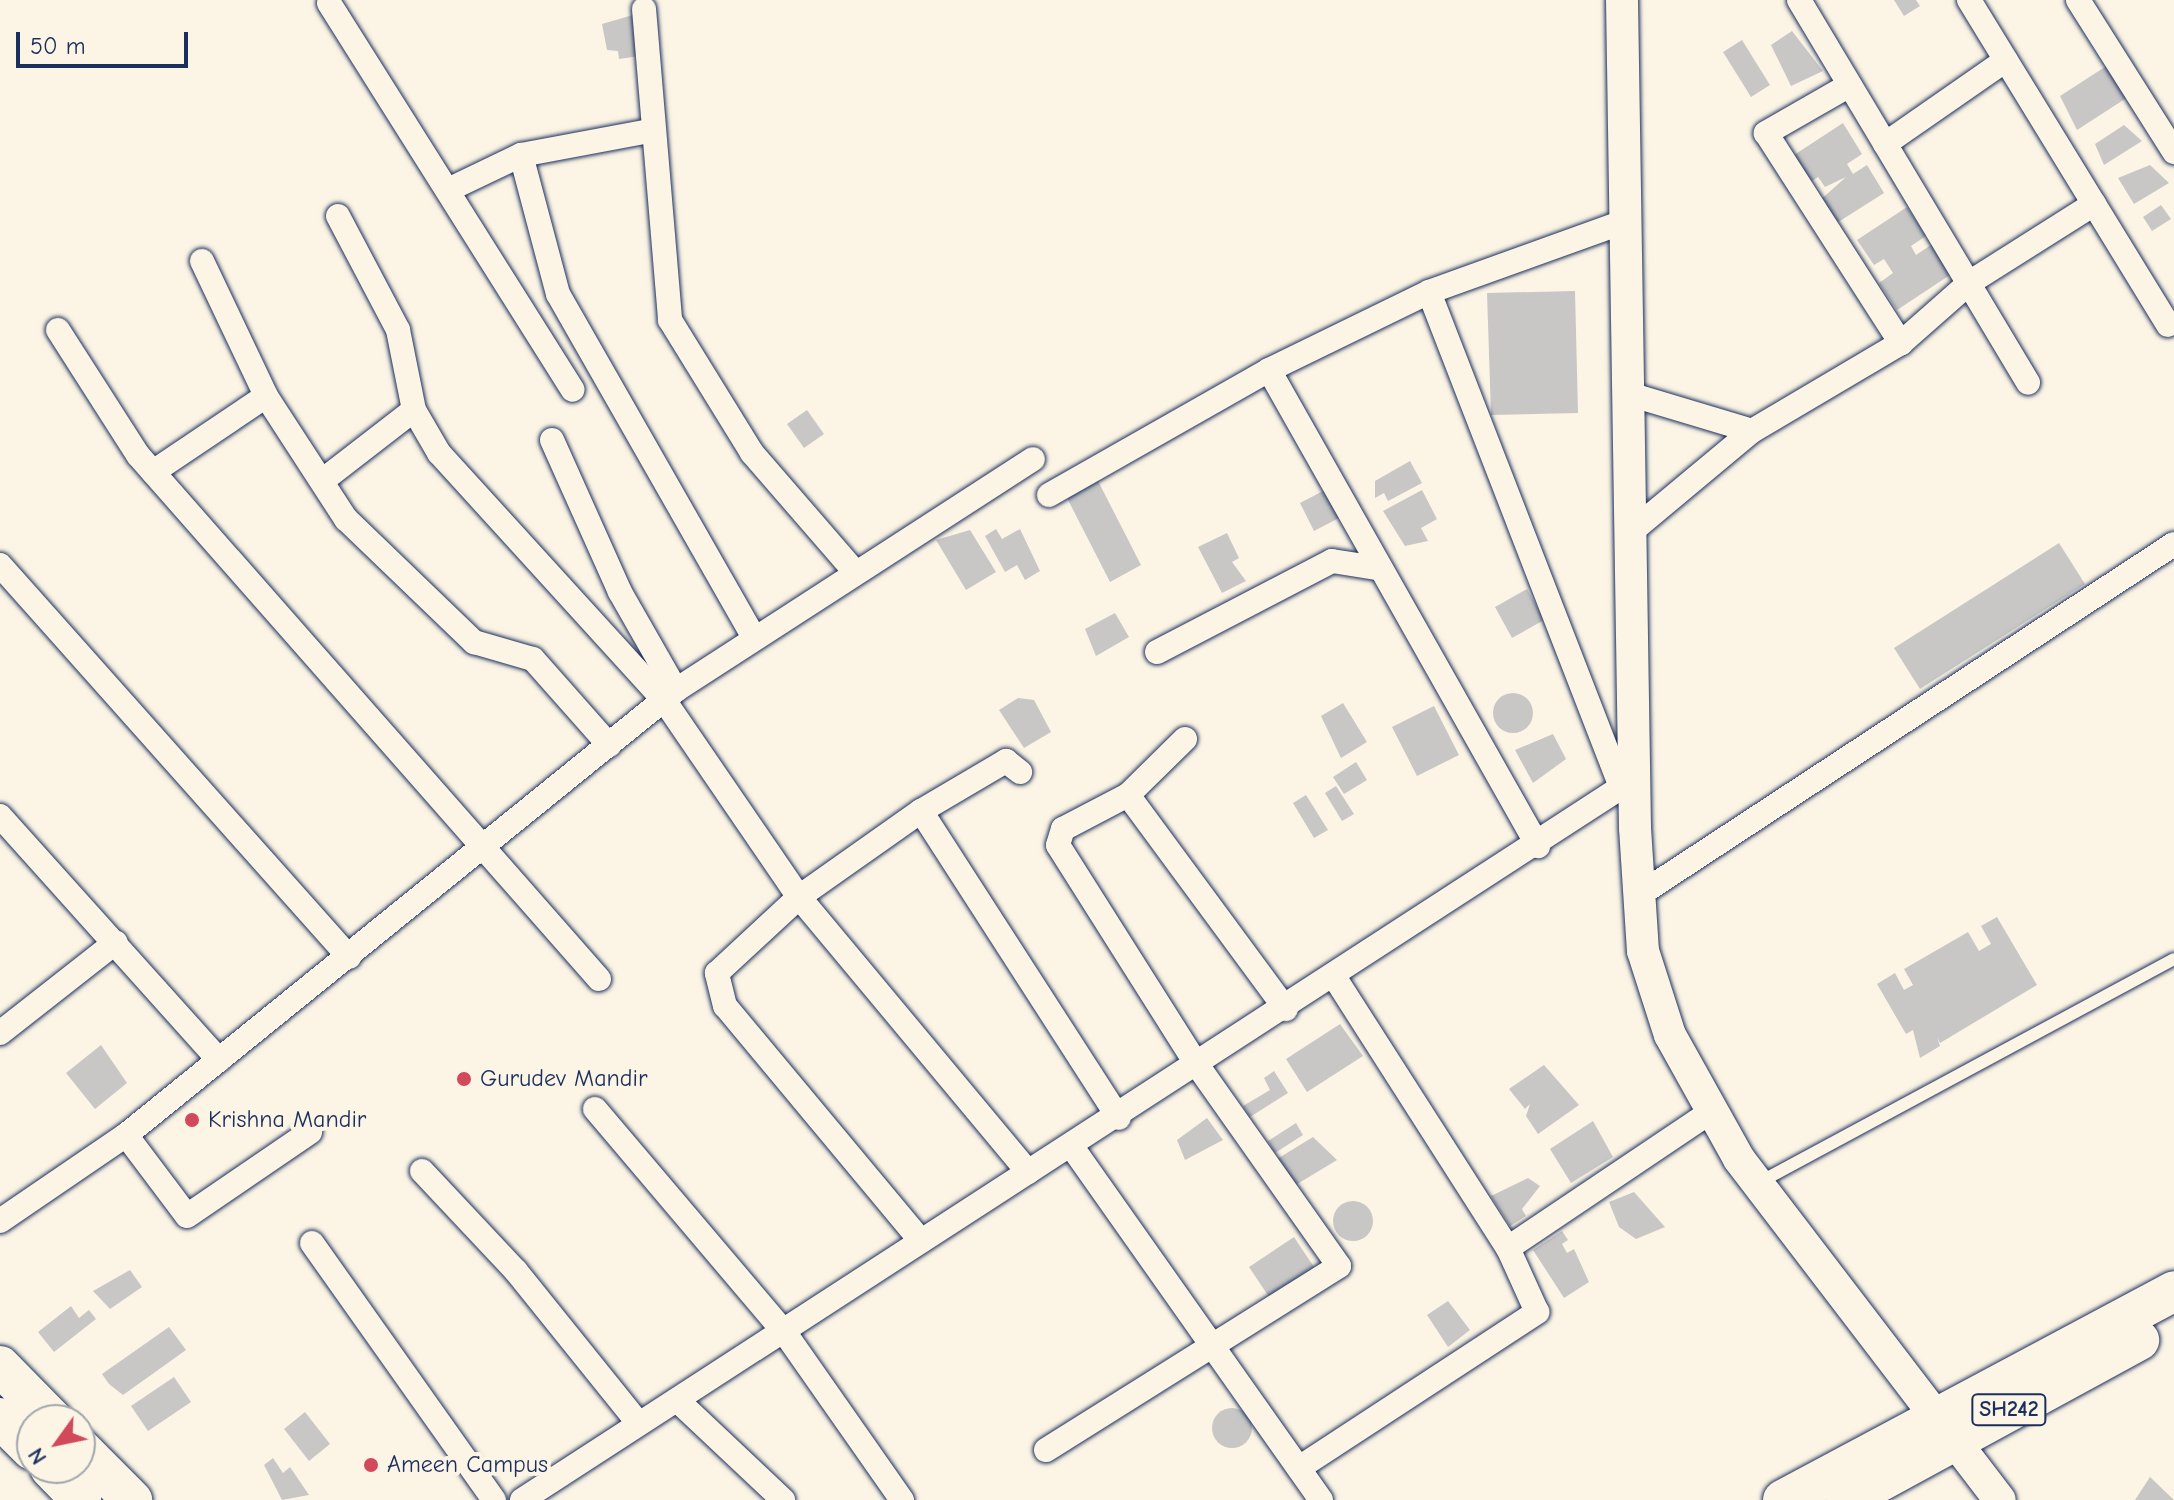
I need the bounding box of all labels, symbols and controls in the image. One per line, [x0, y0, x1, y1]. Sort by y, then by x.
scale bar [20, 16, 192, 66]
text: 50 m [30, 32, 86, 60]
place label: Gurudev Mandir [480, 1065, 647, 1093]
marker: Gurudev Mandir [455, 1070, 473, 1088]
place label: Krishna Mandir [208, 1106, 366, 1134]
marker: Krishna Mandir [183, 1111, 201, 1129]
road number: SH242 [1971, 1392, 2047, 1428]
north arrow [16, 1404, 96, 1484]
text: N [23, 1443, 52, 1469]
place label: Ameen Campus [387, 1451, 548, 1479]
marker: Ameen Campus [362, 1456, 380, 1474]

